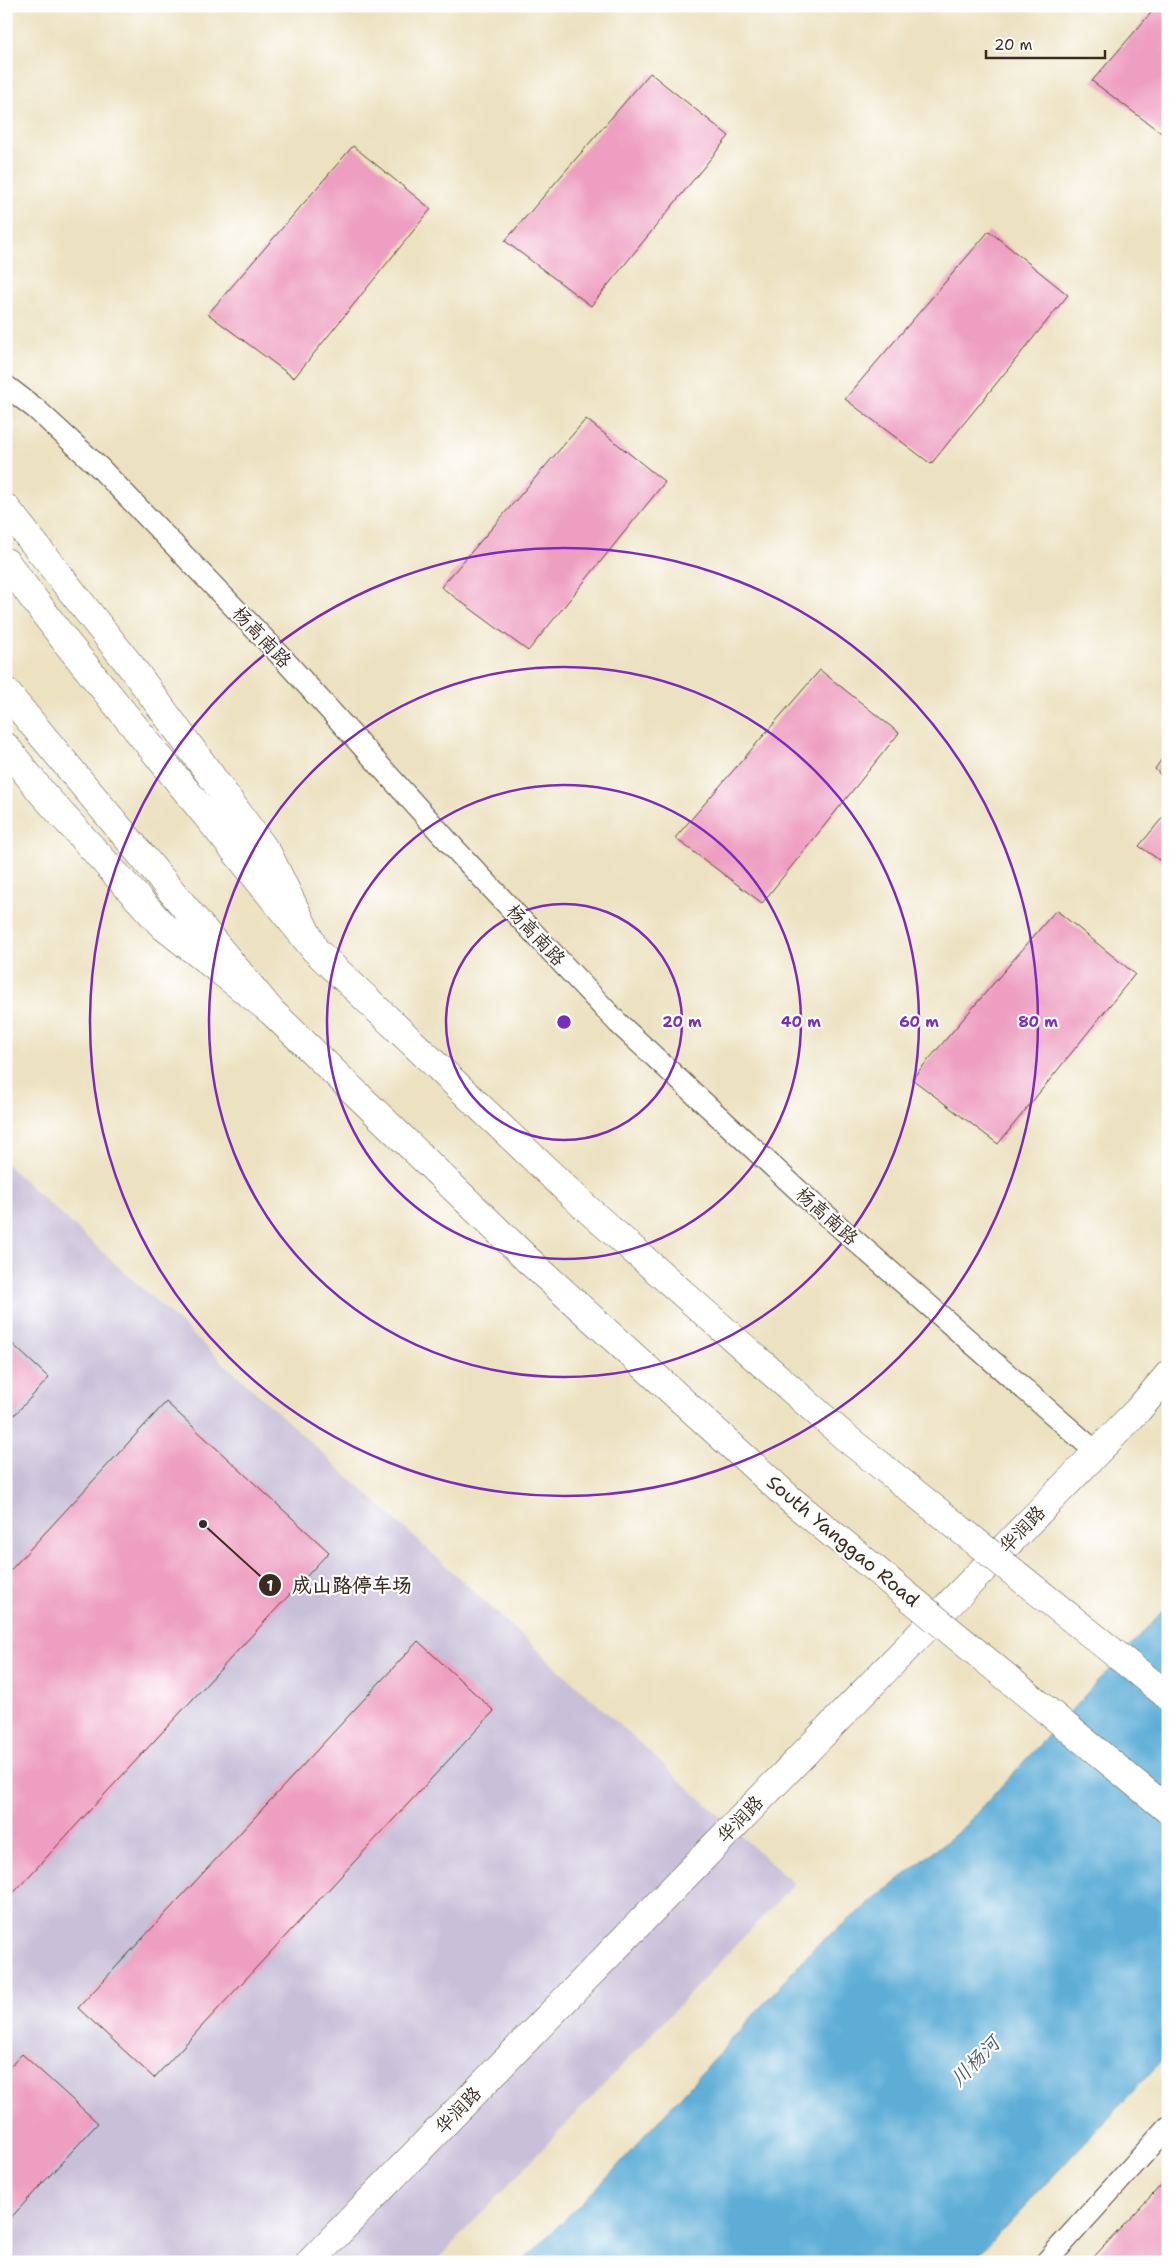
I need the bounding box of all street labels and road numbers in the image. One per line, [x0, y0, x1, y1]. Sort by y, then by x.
street label: 杨高南路 [227, 601, 297, 673]
street label: 杨高南路 [501, 899, 571, 971]
street label: 杨高南路 [790, 1181, 864, 1251]
street label: South Yanggao Road [761, 1470, 925, 1612]
street label: 华润路 [993, 1500, 1051, 1558]
street label: 华润路 [711, 1790, 769, 1848]
street label: 华润路 [429, 2081, 487, 2139]

